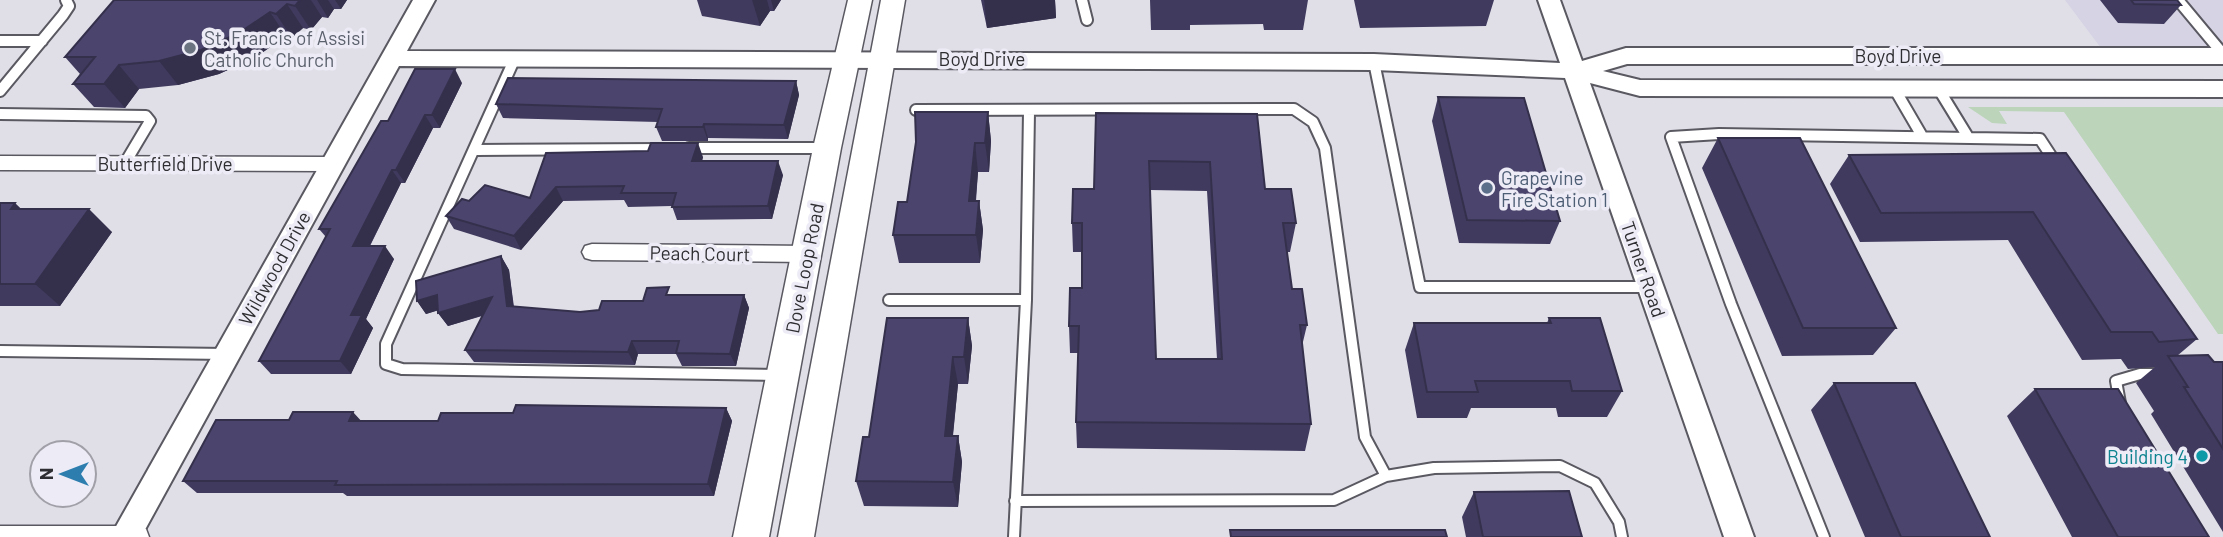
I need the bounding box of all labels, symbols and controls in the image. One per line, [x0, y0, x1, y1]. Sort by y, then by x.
place label: St. Francis of Assisi Catholic Church [204, 26, 365, 71]
marker: St. Francis of Assisi Catholic Church [182, 40, 198, 56]
street label: Boyd Drive [1855, 44, 1941, 67]
street label: Boyd Drive [939, 47, 1025, 70]
street label: Butterfield Drive [97, 152, 233, 175]
place label: Grapevine Fire Station 1 [1501, 166, 1608, 211]
marker: Grapevine Fire Station 1 [1479, 180, 1495, 196]
street label: Dove Loop Road [780, 201, 828, 335]
street label: Wildwood Drive [233, 207, 315, 329]
street label: Turner Road [1617, 218, 1671, 320]
street label: Peach Court [649, 241, 751, 265]
north arrow [28, 439, 98, 509]
place label: Building 4 [2107, 445, 2188, 468]
marker: Building 4 [2194, 448, 2210, 464]
text: N [34, 468, 57, 480]

